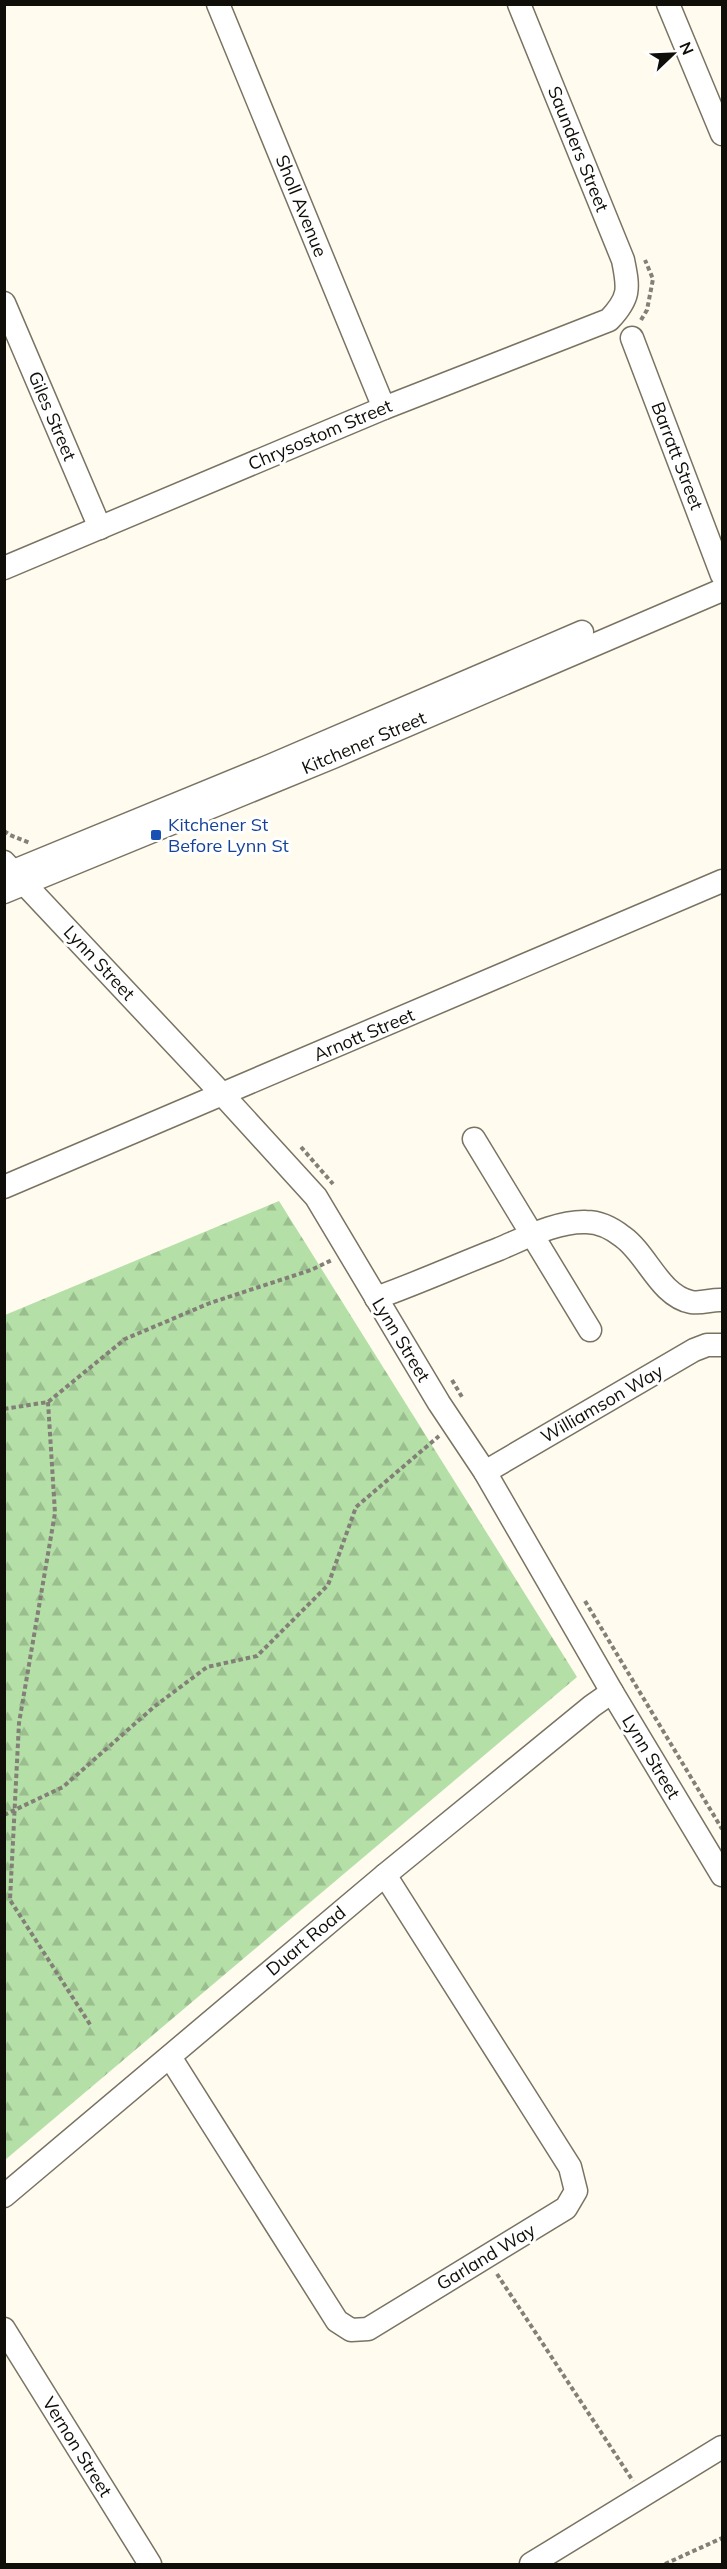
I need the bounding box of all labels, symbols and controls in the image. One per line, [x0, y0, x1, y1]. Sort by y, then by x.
north arrow [643, 24, 703, 84]
text: N [675, 39, 698, 58]
street label: Saunders Street [543, 83, 614, 215]
street label: Sholl Avenue [271, 151, 332, 260]
street label: Giles Street [23, 368, 82, 464]
street label: Chrysostom Street [244, 394, 395, 475]
street label: Barratt Street [646, 399, 709, 513]
street label: Kitchener Street [298, 706, 429, 779]
place label: Kitchener St Before Lynn St [168, 813, 289, 857]
marker: Kitchener St Before Lynn St [149, 828, 163, 842]
street label: Lynn Street [59, 920, 140, 1005]
street label: Arnott Street [310, 1003, 418, 1066]
street label: Lynn Street [367, 1293, 436, 1386]
street label: Williamson Way [536, 1359, 667, 1448]
street label: Lynn Street [617, 1710, 686, 1803]
street label: Duart Road [261, 1901, 350, 1981]
street label: Garland Way [432, 2218, 540, 2295]
street label: Vernon Street [38, 2392, 117, 2501]

